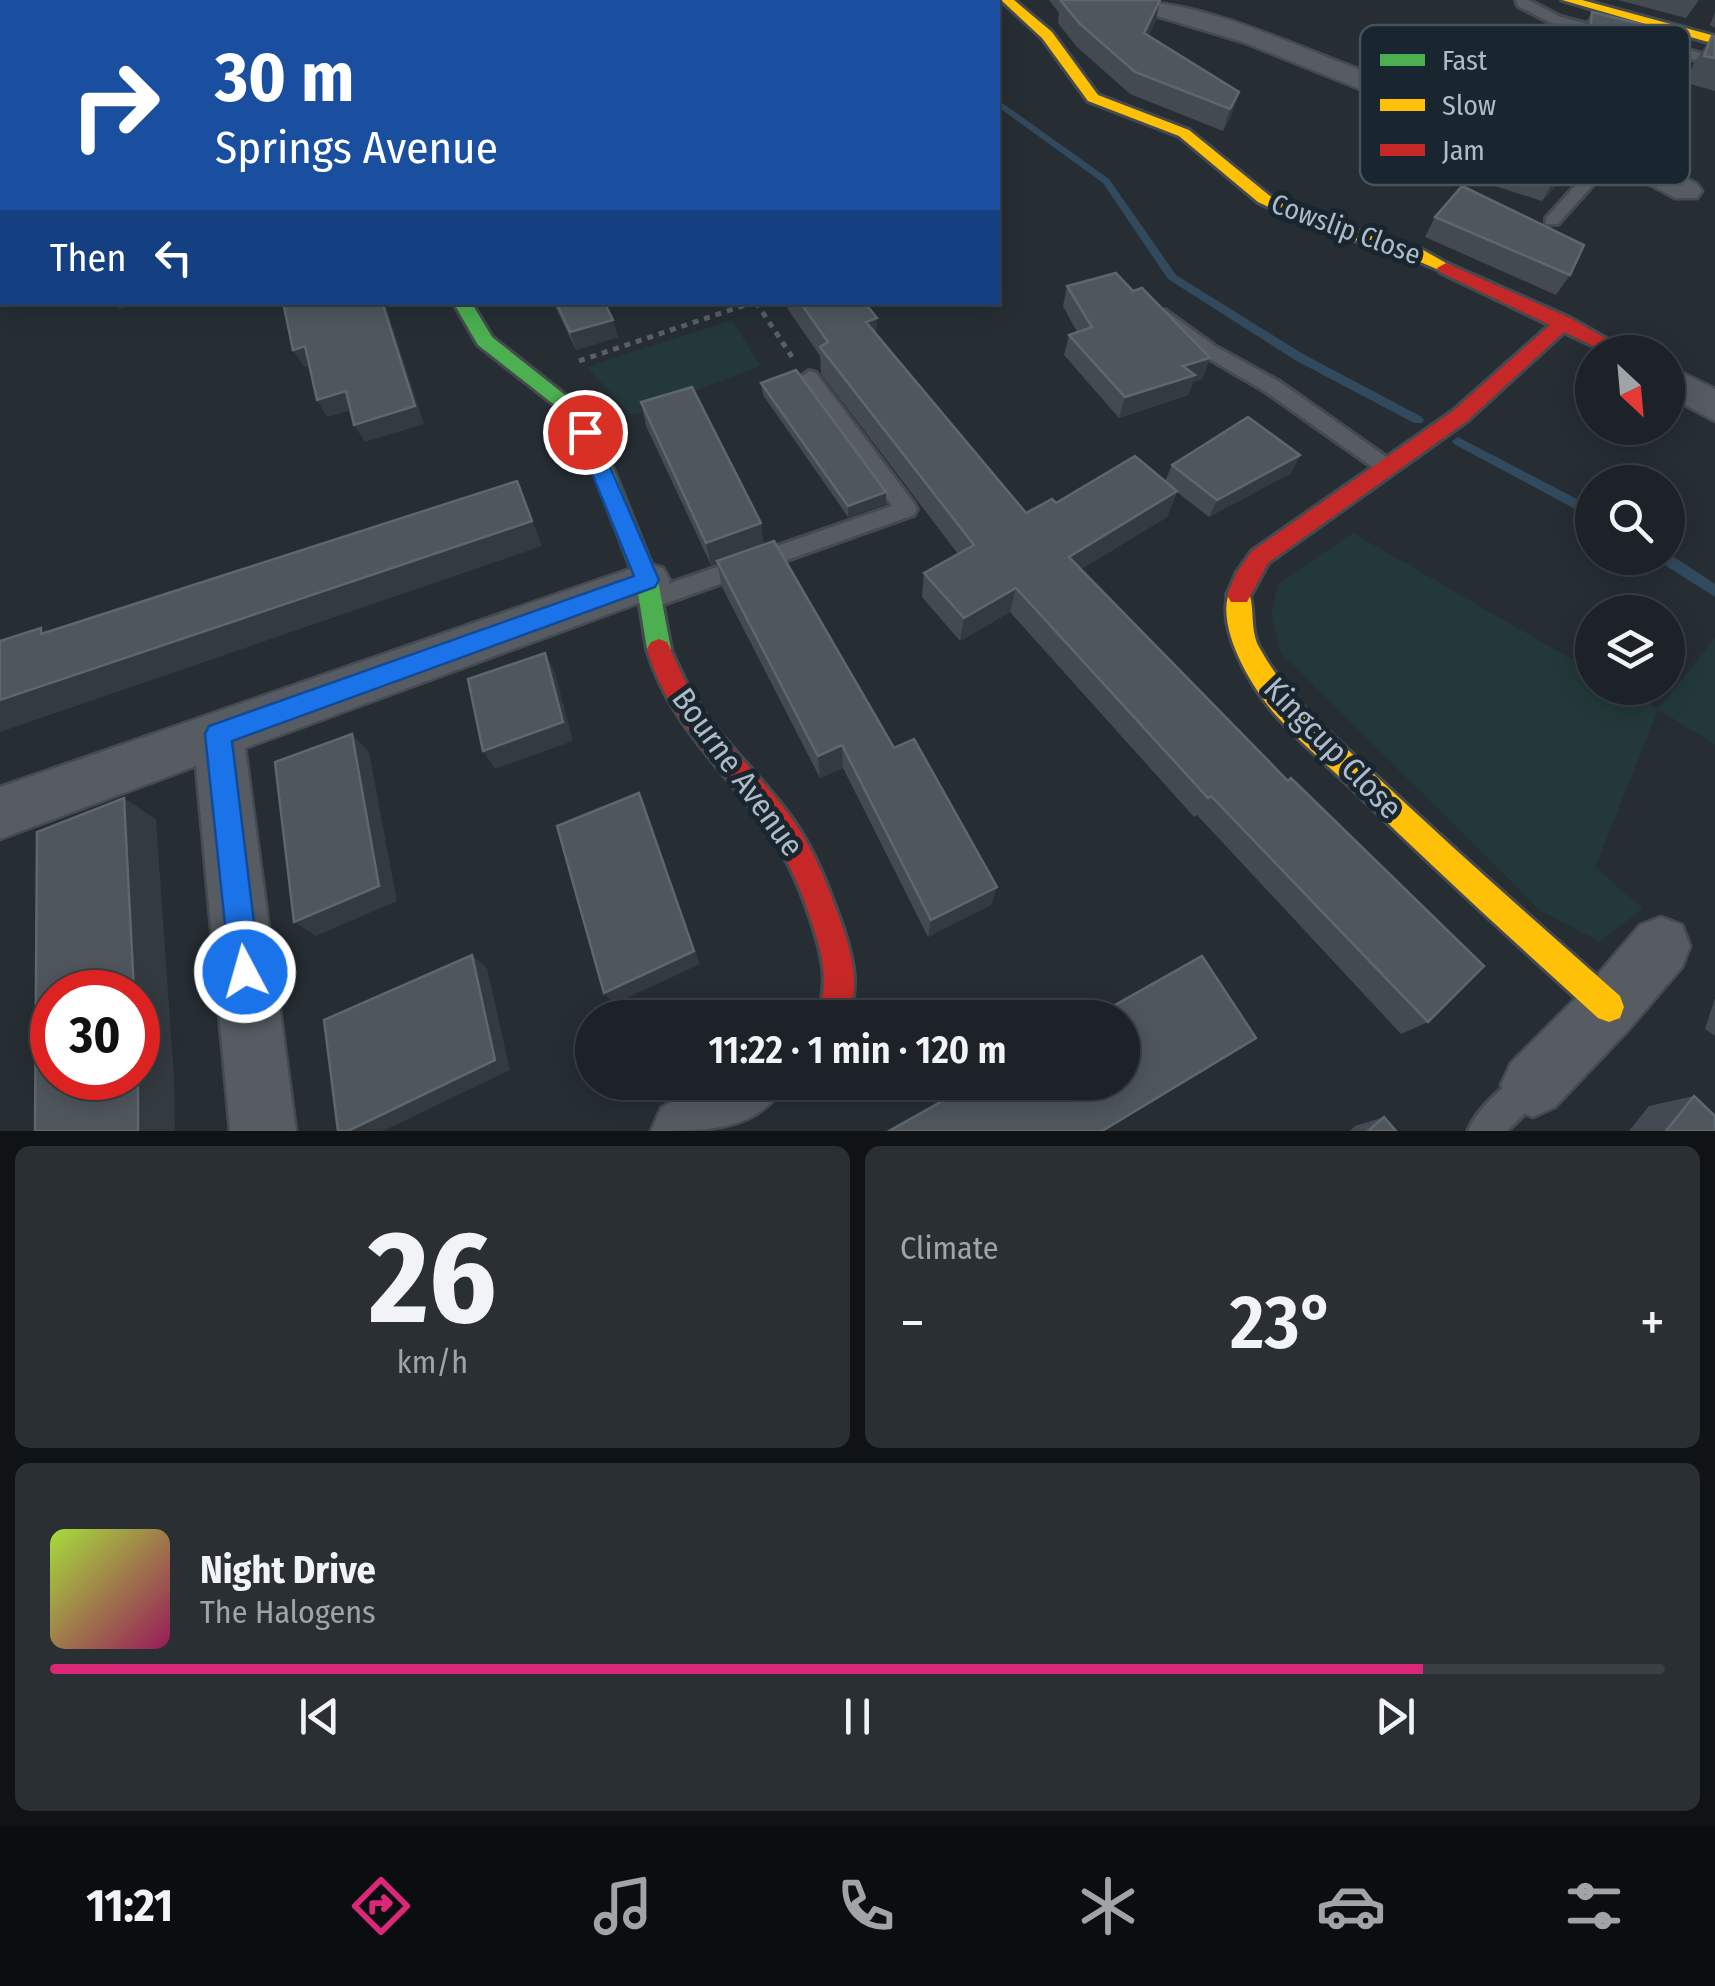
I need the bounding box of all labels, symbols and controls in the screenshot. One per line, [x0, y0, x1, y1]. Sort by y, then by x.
legend [1360, 25, 1690, 185]
text: 30 m [215, 36, 354, 120]
icon: right [50, 40, 180, 170]
text: Fast [1442, 44, 1488, 77]
text: Slow [1442, 89, 1496, 122]
text: Springs Avenue [215, 121, 498, 175]
text: Jam [1442, 134, 1485, 167]
street label: Cowslip Close [1267, 187, 1425, 271]
icon: left [146, 230, 201, 285]
text: Then [50, 235, 126, 281]
north arrow [1575, 335, 1685, 445]
map controls [1575, 335, 1685, 705]
pin [543, 390, 628, 475]
icon: arrive [558, 405, 613, 460]
button: search [1575, 465, 1685, 575]
button: layers [1575, 595, 1685, 705]
street label: Kingcup Close [1256, 669, 1410, 827]
street label: Bourne Avenue [664, 680, 812, 864]
position arrow [193, 920, 297, 1024]
speed limit sign: 30 [30, 970, 160, 1100]
text: 11:22 · 1 min · 120 m [708, 1027, 1007, 1073]
text: 26 [368, 1200, 497, 1356]
text: Climate [900, 1229, 999, 1267]
text: 23° [1230, 1278, 1335, 1368]
text: − [900, 1290, 925, 1356]
text: + [1640, 1290, 1665, 1356]
text: km/h [397, 1343, 468, 1381]
text: Night Drive [200, 1547, 376, 1593]
text: The Halogens [200, 1593, 376, 1631]
icon: previous [292, 1689, 347, 1744]
icon: pause [830, 1689, 885, 1744]
icon: next [1368, 1689, 1423, 1744]
icon: directions [346, 1871, 416, 1941]
icon: music [588, 1871, 658, 1941]
icon: phone [831, 1871, 901, 1941]
icon: climate [1073, 1871, 1143, 1941]
icon: car [1316, 1871, 1386, 1941]
icon: filters [1559, 1871, 1629, 1941]
text: 11:21 [86, 1879, 173, 1933]

